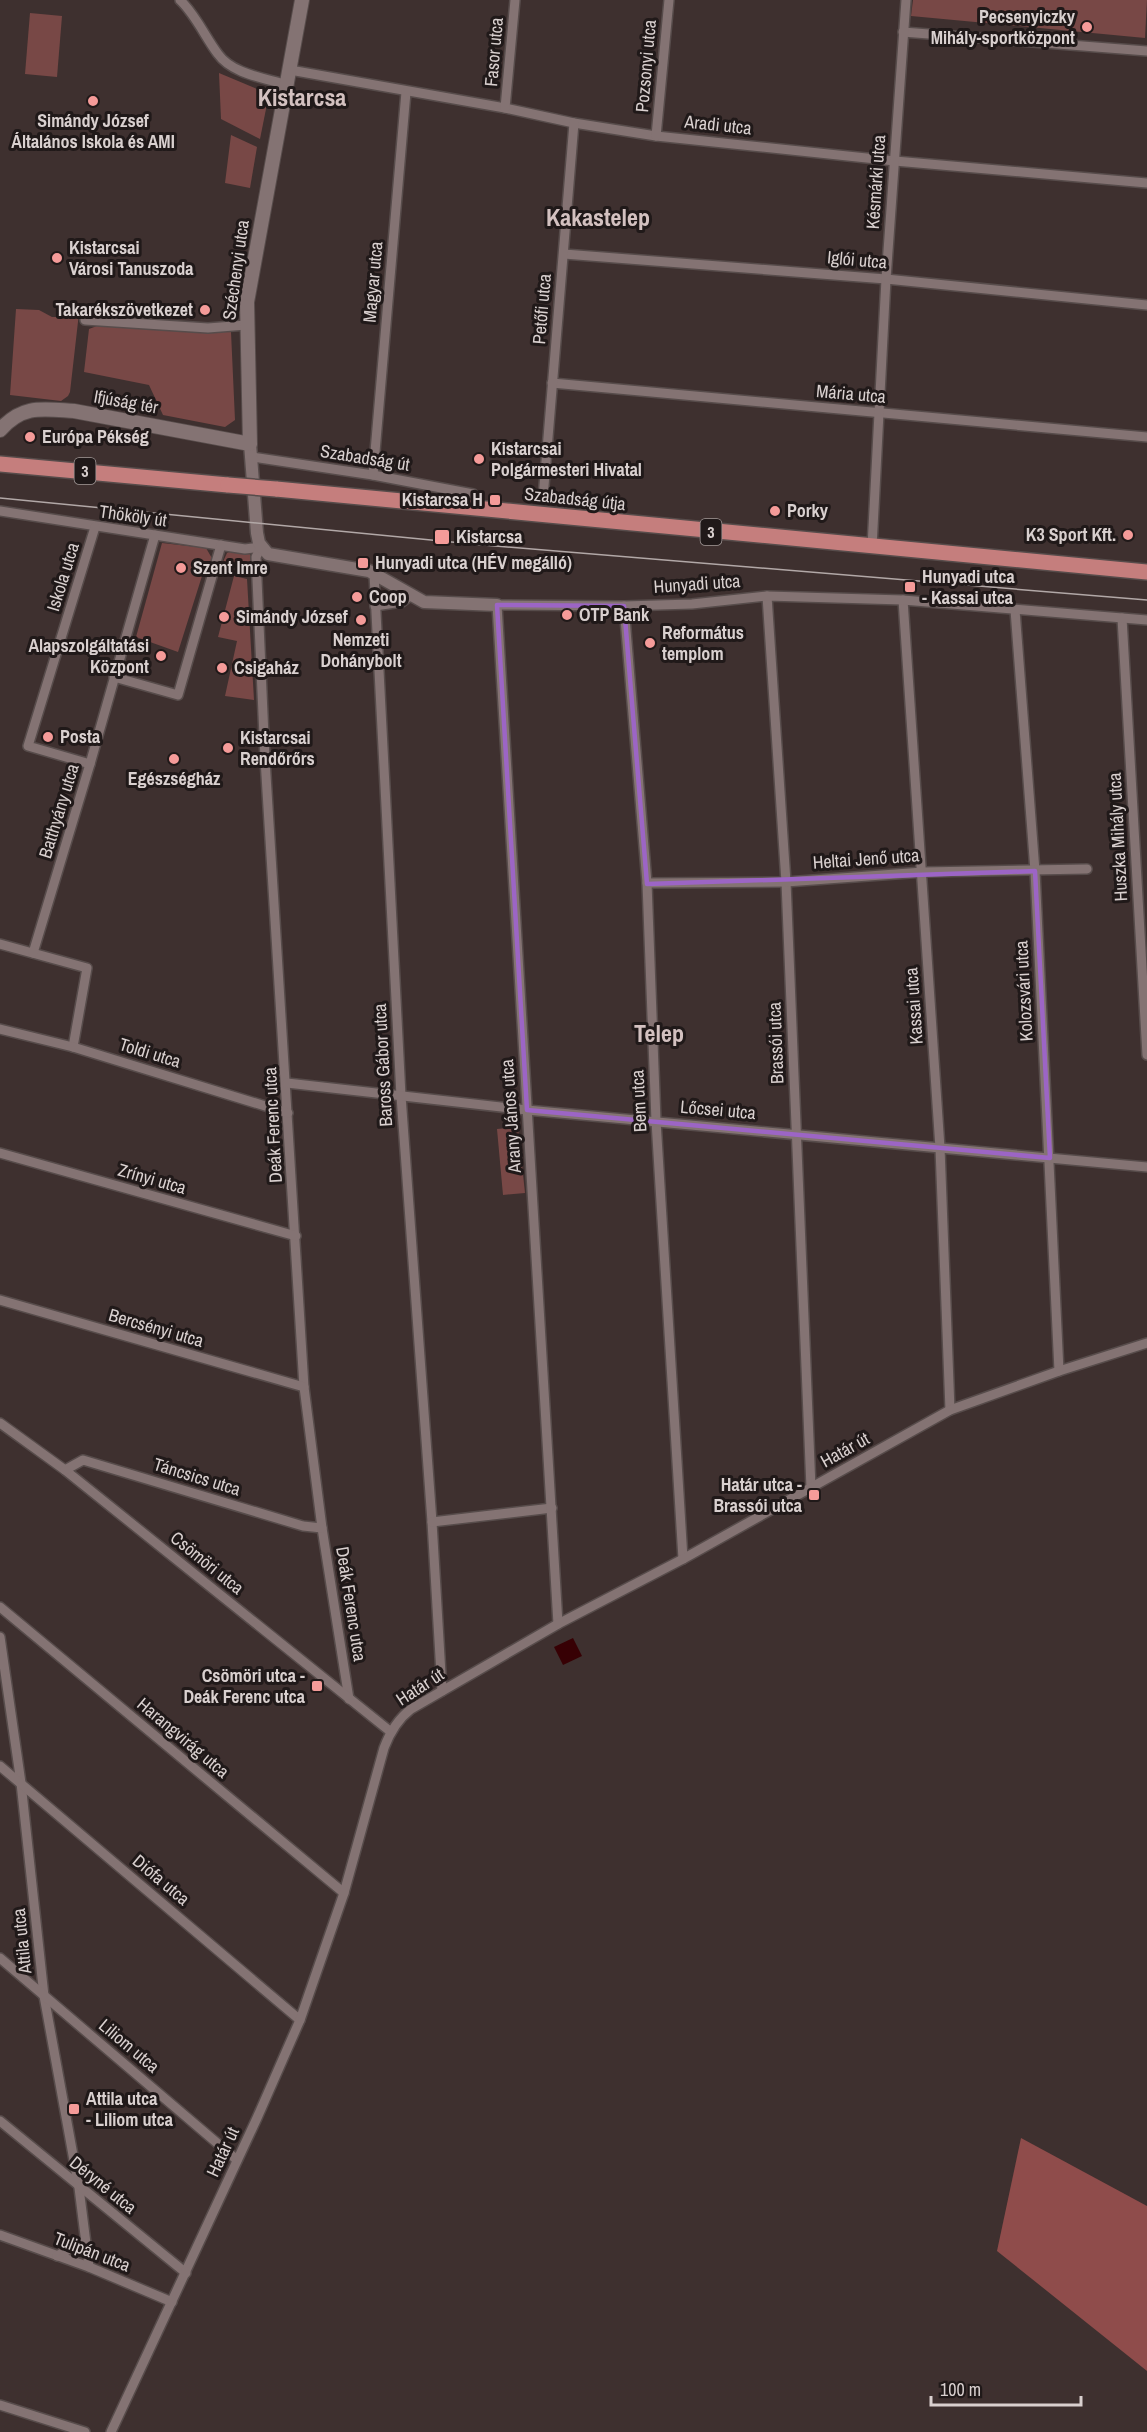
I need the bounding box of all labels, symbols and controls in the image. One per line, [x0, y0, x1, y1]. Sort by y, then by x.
place label: Pecsenyiczky Mihály-sportközpont [931, 4, 1076, 50]
street label: Fasor utca [478, 16, 509, 87]
street label: Pozsonyi utca [629, 19, 662, 113]
marker: Pecsenyiczky Mihály-sportközpont [1080, 20, 1094, 34]
district label: Kistarcsa [258, 81, 346, 113]
marker: Simándy József Általános Iskola és AMI [86, 94, 100, 108]
place label: Simándy József Általános Iskola és AMI [11, 108, 175, 154]
street label: Aradi utca [682, 108, 753, 140]
street label: Késmárki utca [860, 134, 891, 230]
district label: Kakastelep [546, 201, 650, 233]
street label: Széchenyi utca [216, 218, 255, 322]
place label: Kistarcsai Városi Tanuszoda [69, 235, 194, 281]
street label: Magyar utca [357, 240, 388, 324]
street label: Iglói utca [826, 244, 888, 275]
marker: Kistarcsai Városi Tanuszoda [50, 251, 64, 265]
street label: Petőfi utca [526, 273, 557, 345]
place label: Takarékszövetkezet [55, 297, 193, 322]
marker: Takarékszövetkezet [198, 303, 212, 317]
street label: Mária utca [815, 378, 887, 409]
street label: Ifjúság tér [92, 384, 160, 419]
place label: Európa Pékség [42, 424, 149, 449]
marker: Európa Pékség [23, 430, 37, 444]
place label: Kistarcsai Polgármesteri Hivatal [491, 436, 642, 482]
street label: Szabadság út [319, 438, 412, 477]
marker: Kistarcsai Polgármesteri Hivatal [472, 452, 486, 466]
road number: 3 [74, 458, 96, 484]
street label: Szabadság útja [523, 481, 627, 516]
place label: Kistarcsa H [402, 487, 483, 512]
marker: Kistarcsa H [488, 493, 502, 507]
street label: Thököly út [98, 498, 169, 533]
place label: Porky [787, 498, 829, 523]
marker: Porky [768, 504, 782, 518]
road number: 3 [700, 519, 722, 545]
place label: K3 Sport Kft. [1026, 522, 1116, 547]
place label: Kistarcsa [456, 524, 523, 549]
marker: Kistarcsa [433, 528, 451, 546]
marker: K3 Sport Kft. [1121, 528, 1135, 542]
street label: Iskola utca [40, 539, 85, 614]
place label: Hunyadi utca (HÉV megálló) [375, 550, 572, 575]
place label: Szent Imre [193, 555, 268, 580]
marker: Hunyadi utca (HÉV megálló) [356, 556, 370, 570]
marker: Szent Imre [174, 561, 188, 575]
place label: Hunyadi utca - Kassai utca [922, 564, 1015, 610]
street label: Hunyadi utca [653, 568, 741, 599]
marker: Hunyadi utca - Kassai utca [903, 580, 917, 594]
place label: Coop [369, 584, 407, 609]
marker: Coop [350, 590, 364, 604]
place label: OTP Bank [579, 602, 650, 627]
place label: Simándy József [236, 604, 348, 629]
marker: OTP Bank [560, 608, 574, 622]
marker: Simándy József [217, 610, 231, 624]
marker: Nemzeti Dohánybolt [354, 613, 368, 627]
place label: Református templom [662, 620, 744, 666]
place label: Nemzeti Dohánybolt [320, 627, 402, 673]
place label: Alapszolgáltatási Központ [28, 633, 149, 679]
marker: Református templom [643, 636, 657, 650]
marker: Alapszolgáltatási Központ [154, 649, 168, 663]
place label: Csigaház [234, 655, 299, 680]
marker: Csigaház [215, 661, 229, 675]
place label: Posta [60, 724, 101, 749]
place label: Kistarcsai Rendőrőrs [240, 725, 315, 771]
marker: Posta [41, 730, 55, 744]
marker: Kistarcsai Rendőrőrs [221, 741, 235, 755]
marker: Egészségház [167, 752, 181, 766]
street label: Batthyány utca [32, 761, 85, 861]
place label: Egészségház [128, 766, 221, 791]
street label: Huszka Mihály utca [1102, 772, 1133, 902]
street label: Heltai Jenő utca [812, 842, 920, 875]
street label: Kolozsvári utca [1008, 940, 1039, 1042]
street label: Kassai utca [898, 967, 929, 1045]
street label: Brassói utca [762, 1002, 789, 1084]
street label: Baross Gábor utca [367, 1003, 398, 1127]
district label: Telep [634, 1017, 684, 1049]
street label: Toldi utca [116, 1031, 184, 1074]
street label: Arany János utca [494, 1058, 527, 1175]
street label: Deák Ferenc utca [257, 1067, 288, 1183]
street label: Bem utca [624, 1069, 653, 1133]
street label: Lőcsei utca [679, 1094, 757, 1125]
street label: Zrínyi utca [115, 1157, 189, 1200]
street label: Bercsényi utca [106, 1302, 207, 1353]
street label: Határ út [816, 1426, 874, 1473]
street label: Táncsics utca [151, 1451, 244, 1502]
place label: Határ utca - Brassói utca [713, 1472, 803, 1518]
marker: Határ utca - Brassói utca [807, 1488, 821, 1502]
street label: Csömöri utca [165, 1525, 249, 1600]
street label: Deák Ferenc utca [330, 1545, 373, 1663]
street label: Határ út [391, 1662, 449, 1711]
place label: Csömöri utca - Deák Ferenc utca [183, 1663, 306, 1709]
marker: Csömöri utca - Deák Ferenc utca [310, 1679, 324, 1693]
street label: Harangvirág utca [132, 1692, 235, 1784]
street label: Diófa utca [128, 1848, 195, 1911]
street label: Attila utca [6, 1907, 37, 1976]
street label: Liliom utca [94, 2013, 165, 2078]
place label: Attila utca - Liliom utca [86, 2086, 174, 2132]
marker: Attila utca - Liliom utca [67, 2102, 81, 2116]
street label: Határ út [200, 2123, 245, 2181]
street label: Déryné utca [65, 2150, 142, 2219]
street label: Tulipán utca [50, 2226, 134, 2278]
scale bar [931, 2369, 1081, 2407]
text: 100 m [940, 2377, 981, 2402]

